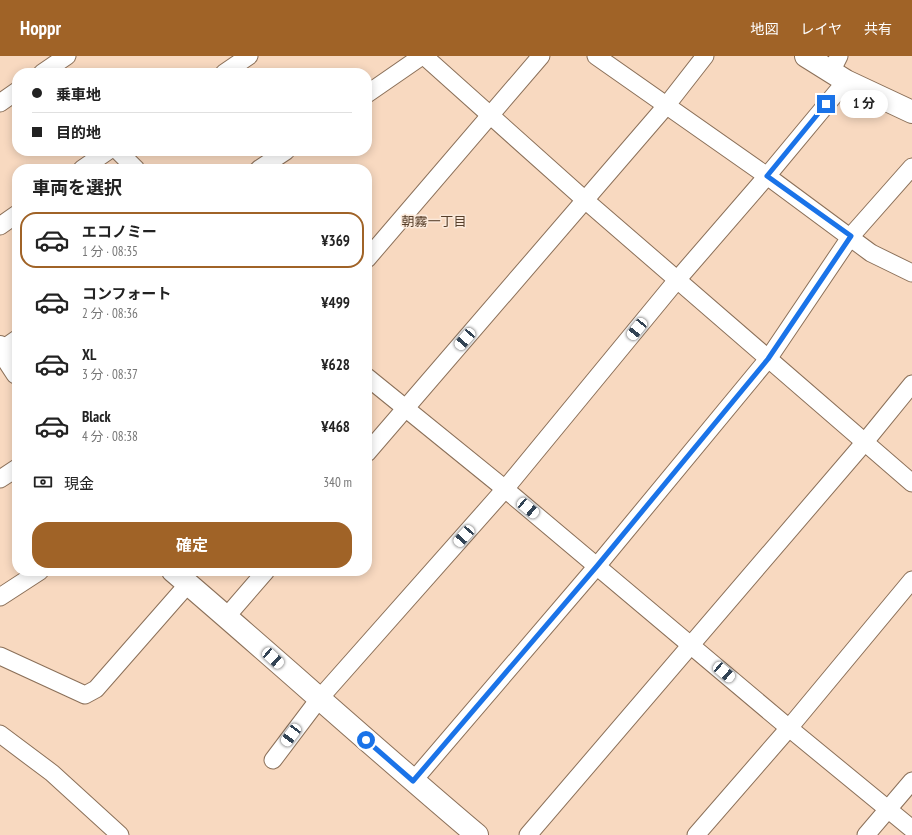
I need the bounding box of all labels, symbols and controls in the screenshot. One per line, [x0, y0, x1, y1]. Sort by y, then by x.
text: Hoppr [20, 16, 61, 40]
text: 地図 [750, 20, 778, 38]
text: レイヤ [800, 20, 842, 38]
text: 共有 [864, 20, 892, 38]
text: 乗車地 [56, 85, 101, 104]
callout: 1 分 [840, 90, 888, 118]
route end [817, 95, 835, 113]
text: 1 分 [853, 95, 875, 112]
text: 目的地 [56, 123, 101, 142]
text: 車両を選択 [32, 176, 122, 199]
district label: 朝霧一丁目 [401, 213, 467, 230]
icon: car [34, 222, 70, 258]
text: エコノミー [82, 222, 157, 241]
text: ¥369 [321, 231, 350, 250]
text: 1 分 · 08:35 [82, 243, 138, 260]
icon: car [34, 284, 70, 320]
text: コンフォート [82, 284, 172, 303]
text: ¥499 [321, 293, 350, 312]
text: 2 分 · 08:36 [82, 305, 138, 322]
car [625, 316, 649, 342]
car [453, 326, 477, 352]
text: XL [82, 345, 96, 364]
icon: car [34, 346, 70, 382]
text: ¥628 [321, 355, 350, 374]
text: 3 分 · 08:37 [82, 366, 138, 383]
text: Black [82, 407, 111, 426]
icon: car [34, 408, 70, 444]
text: ¥468 [321, 417, 350, 436]
text: 4 分 · 08:38 [82, 428, 138, 445]
icon: cash [32, 471, 54, 493]
text: 現金 [64, 474, 94, 493]
text: 340 m [323, 474, 352, 491]
car [515, 496, 541, 520]
button: 確定 [32, 522, 352, 568]
car [452, 523, 476, 549]
car [260, 646, 286, 670]
car [711, 660, 737, 684]
car [279, 722, 303, 748]
route start [357, 731, 375, 749]

